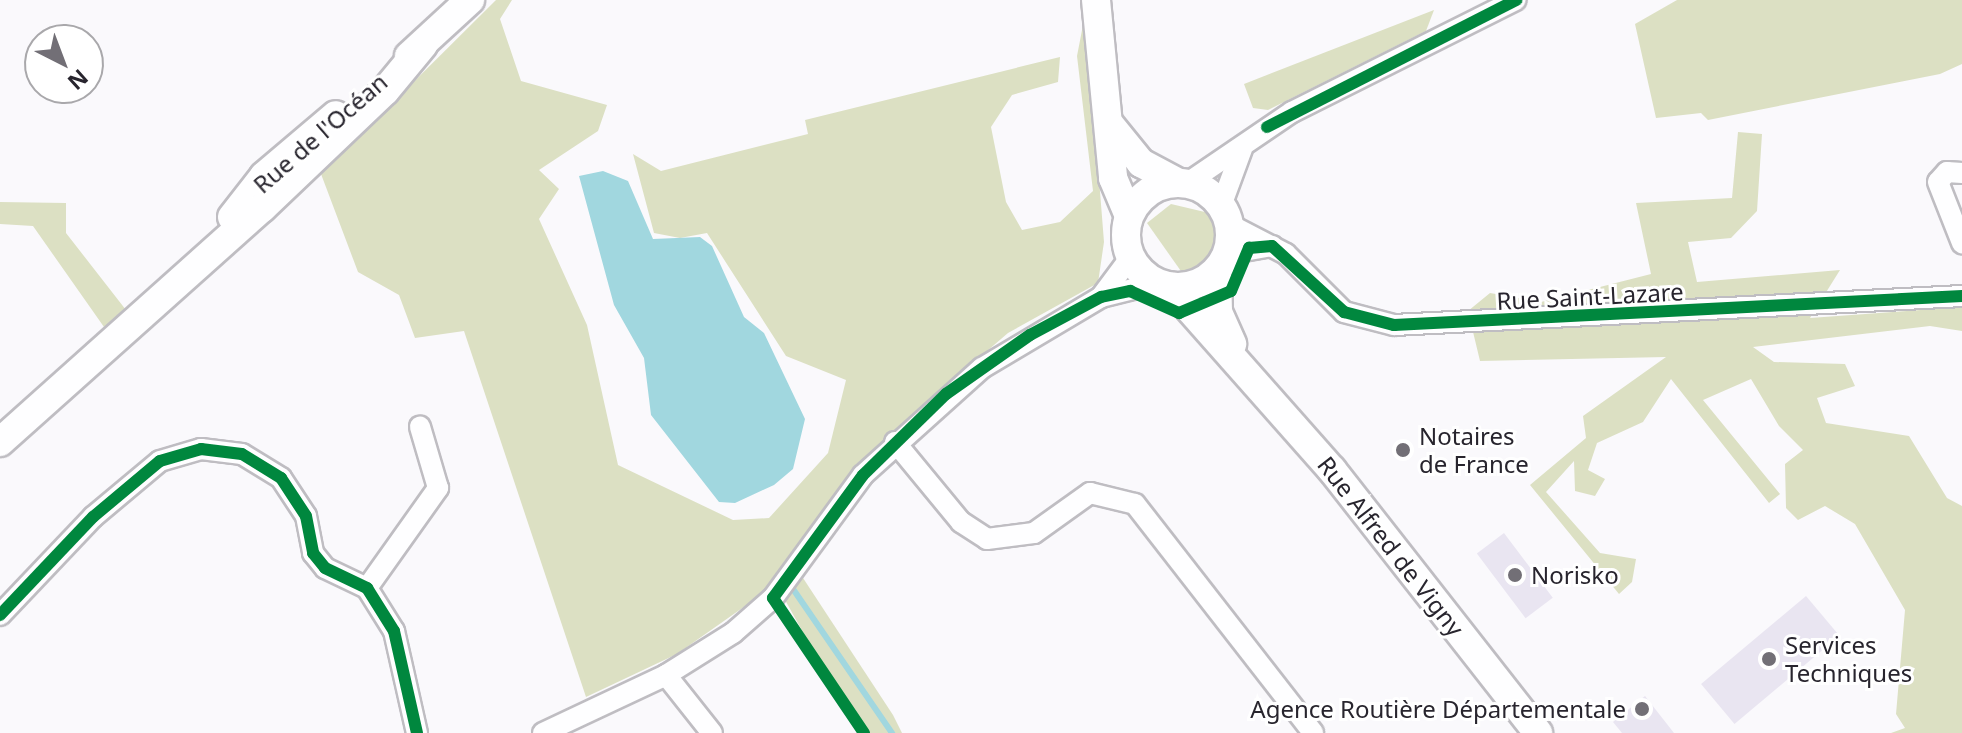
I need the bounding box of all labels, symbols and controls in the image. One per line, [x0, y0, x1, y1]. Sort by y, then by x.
north arrow [24, 24, 104, 104]
text: N [62, 63, 95, 97]
street label: Rue de l'Océan [247, 67, 393, 199]
street label: Rue Saint-Lazare [1496, 277, 1684, 315]
place label: Notaires de France [1419, 422, 1529, 478]
marker: Notaires de France [1394, 441, 1412, 459]
street label: Rue Alfred de Vigny [1312, 450, 1470, 642]
place label: Norisko [1531, 561, 1619, 589]
marker: Norisko [1506, 566, 1524, 584]
place label: Services Techniques [1785, 631, 1912, 687]
marker: Services Techniques [1760, 650, 1778, 668]
place label: Agence Routière Départementale [1250, 695, 1626, 723]
marker: Agence Routière Départementale [1633, 700, 1651, 718]

